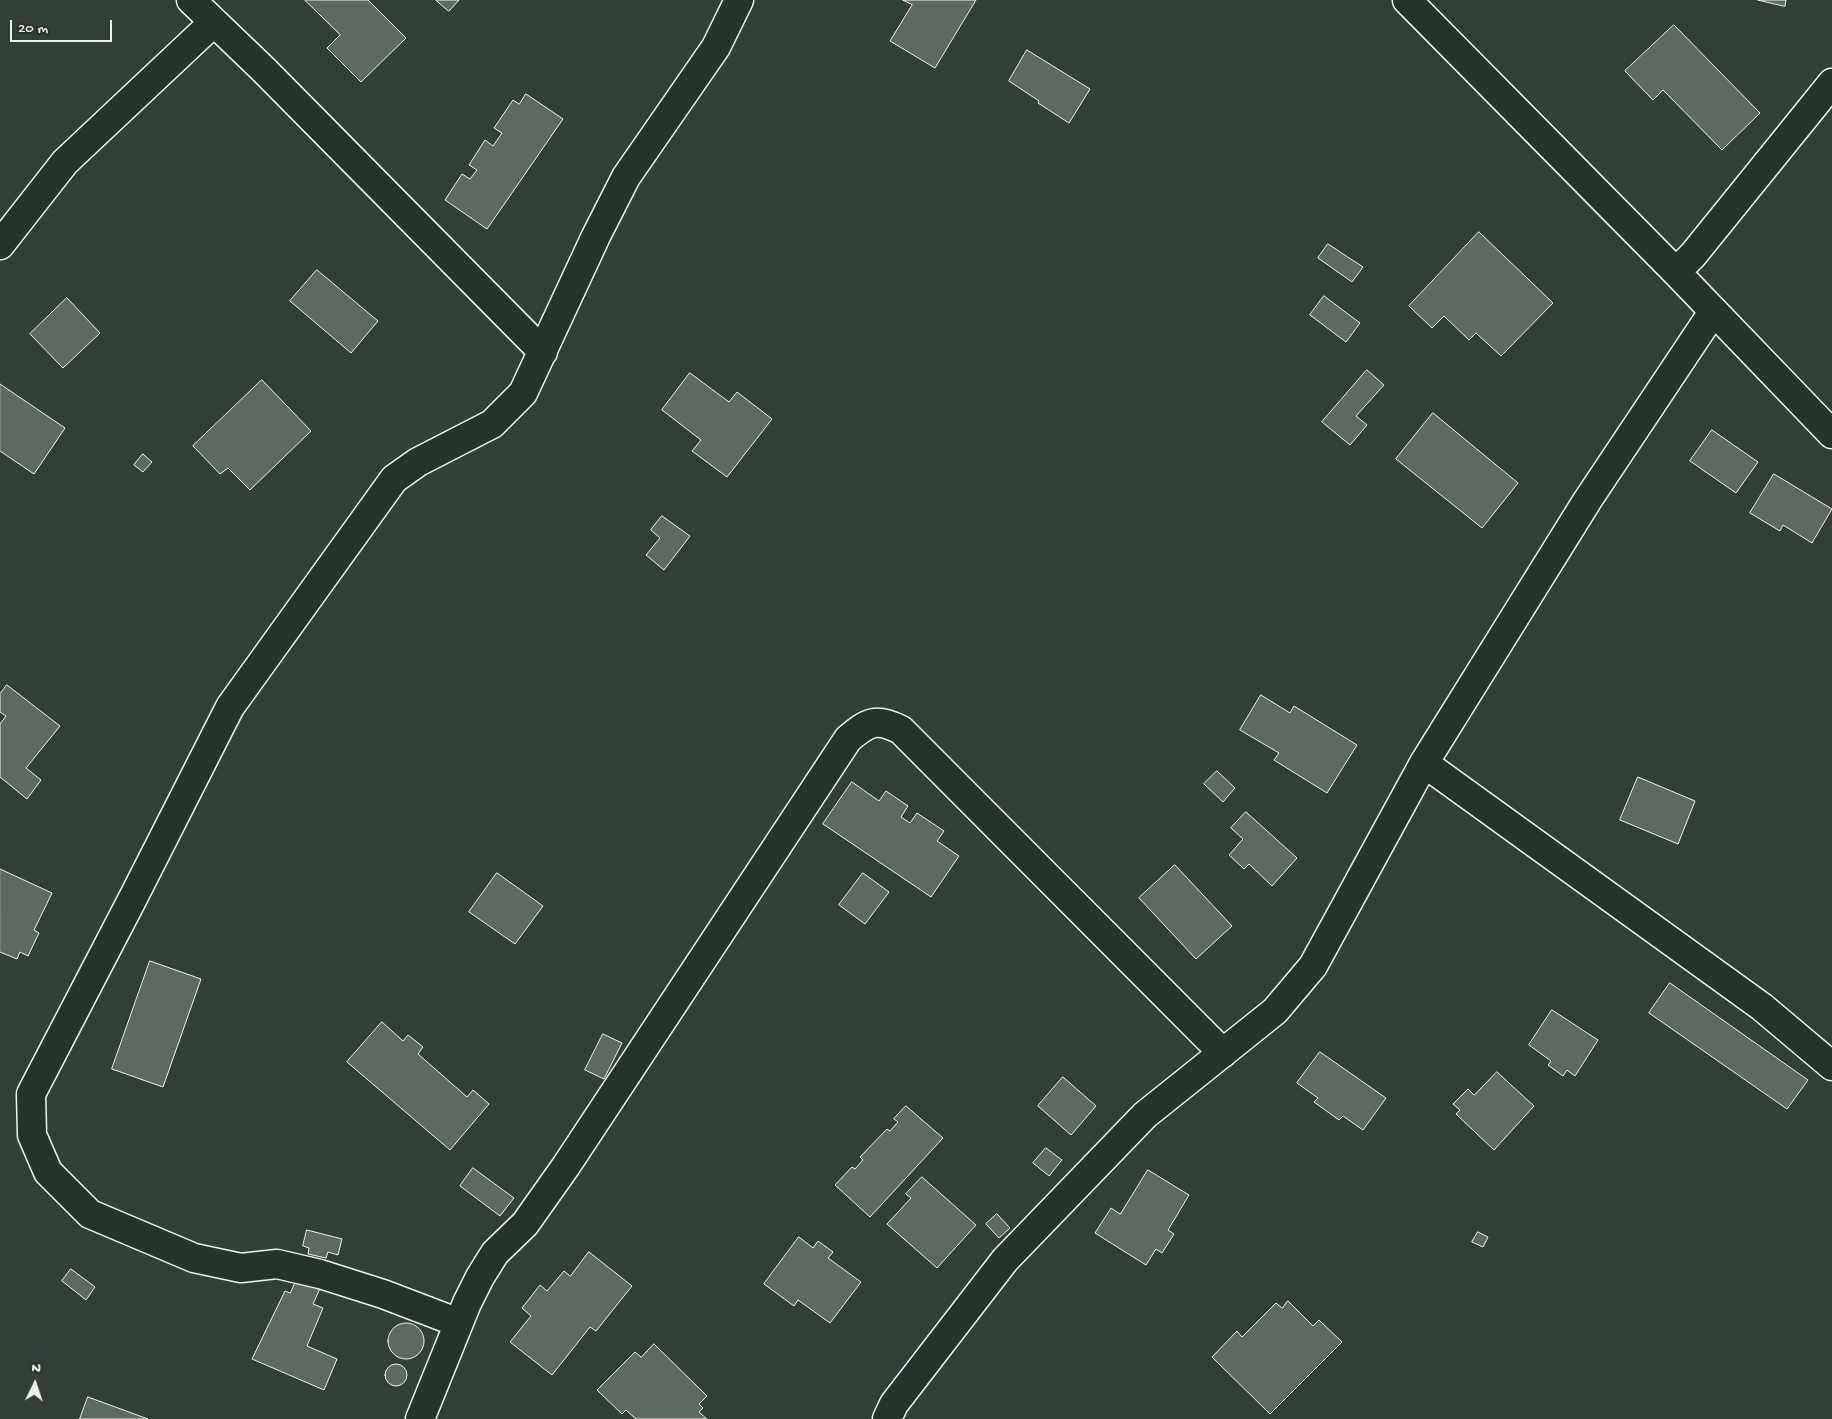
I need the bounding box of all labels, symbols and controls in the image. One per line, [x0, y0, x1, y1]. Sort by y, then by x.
scale bar [12, 10, 115, 42]
text: 20 m [18, 20, 48, 38]
north arrow [10, 1359, 60, 1409]
text: N [31, 1360, 41, 1377]

